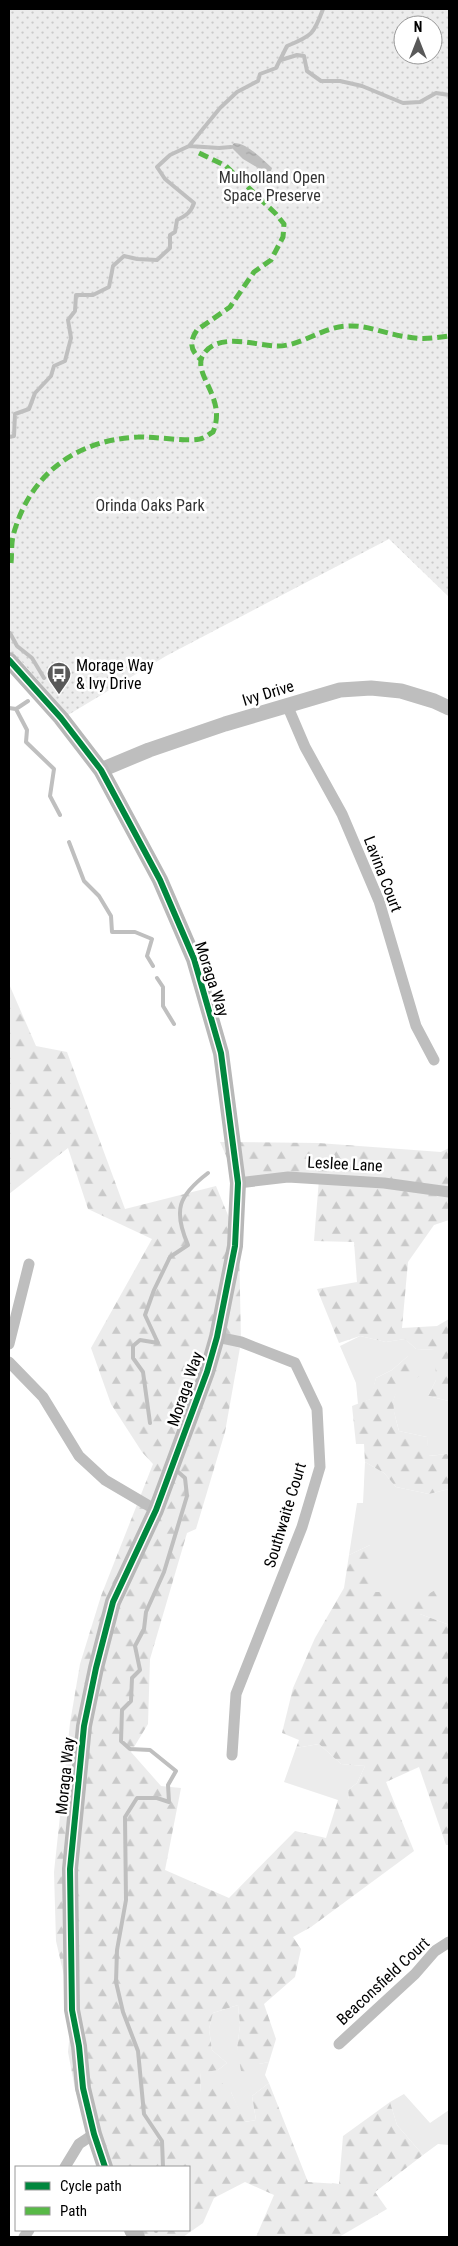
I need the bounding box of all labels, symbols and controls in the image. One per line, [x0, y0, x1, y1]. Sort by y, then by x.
north arrow [393, 15, 443, 65]
text: N [414, 19, 422, 35]
park label: Mulholland Open Space Preserve [219, 168, 325, 205]
park label: Orinda Oaks Park [95, 496, 205, 515]
place label: Morage Way & Ivy Drive [76, 656, 154, 693]
bus stop icon: Morage Way & Ivy Drive [46, 661, 72, 695]
street label: Ivy Drive [240, 676, 296, 710]
street label: Lavina Court [360, 833, 406, 915]
street label: Moraga Way [191, 939, 233, 1019]
street label: Leslee Lane [307, 1153, 383, 1175]
street label: Moraga Way [163, 1349, 207, 1429]
street label: Southwaite Court [260, 1460, 310, 1570]
street label: Moraga Way [51, 1736, 79, 1816]
street label: Beaconsfield Court [333, 1933, 433, 2029]
legend [15, 2166, 190, 2231]
text: Cycle path [60, 2177, 122, 2195]
text: Path [60, 2202, 87, 2220]

